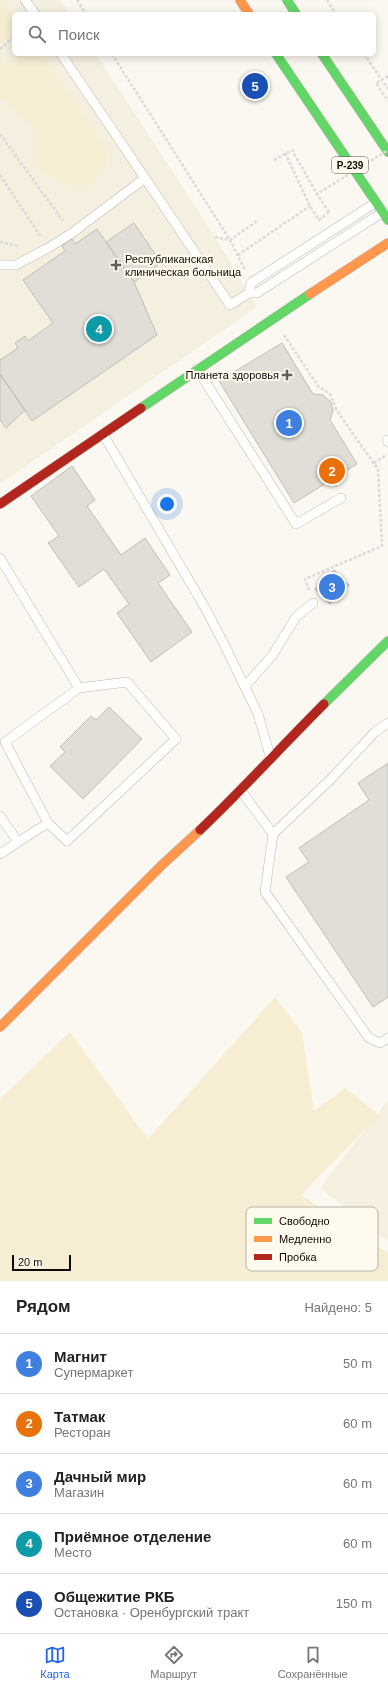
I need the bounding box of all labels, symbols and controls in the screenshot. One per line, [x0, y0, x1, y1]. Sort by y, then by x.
search box [12, 12, 376, 56]
icon: search [26, 23, 48, 45]
text: Поиск [58, 26, 100, 43]
pin: 5 [242, 71, 268, 101]
road number: Р-239 [332, 157, 368, 173]
place label: Республиканская клиническая больница [125, 253, 242, 278]
marker: Республиканская клиническая больница [110, 259, 122, 271]
pin: 4 [86, 314, 112, 344]
place label: Планета здоровья [186, 369, 279, 381]
marker: Планета здоровья [282, 370, 292, 380]
pin: 1 [276, 408, 302, 438]
pin: 2 [319, 456, 345, 486]
your location [157, 494, 177, 514]
pin: 3 [319, 572, 345, 602]
legend [246, 1207, 378, 1271]
text: Свободно [279, 1215, 330, 1227]
text: Медленно [279, 1233, 331, 1245]
text: Пробка [279, 1251, 317, 1263]
scale bar [12, 1253, 71, 1272]
text: 20 m [18, 1256, 42, 1268]
text: Рядом [16, 1297, 71, 1316]
text: Найдено: 5 [304, 1300, 372, 1315]
text: Магнит [54, 1348, 107, 1365]
text: 1 [25, 1356, 33, 1371]
text: 50 m [343, 1356, 372, 1371]
text: Супермаркет [54, 1365, 133, 1380]
text: Татмак [54, 1408, 105, 1425]
text: 2 [25, 1416, 33, 1431]
text: 60 m [343, 1416, 372, 1431]
text: Ресторан [54, 1425, 111, 1440]
text: Дачный мир [54, 1468, 146, 1485]
text: 3 [25, 1476, 33, 1491]
text: 60 m [343, 1476, 372, 1491]
text: Магазин [54, 1485, 104, 1500]
text: Приёмное отделение [54, 1528, 211, 1545]
text: 4 [25, 1536, 33, 1551]
text: 60 m [343, 1536, 372, 1551]
text: Место [54, 1545, 92, 1560]
text: Общежитие РКБ [54, 1588, 175, 1605]
text: 5 [25, 1596, 33, 1611]
text: 150 m [336, 1596, 372, 1611]
text: Остановка · Оренбургский тракт [54, 1605, 249, 1620]
tab: Карта [40, 1644, 70, 1680]
tab: Маршрут [150, 1644, 197, 1680]
tab: Сохранённые [278, 1644, 348, 1680]

